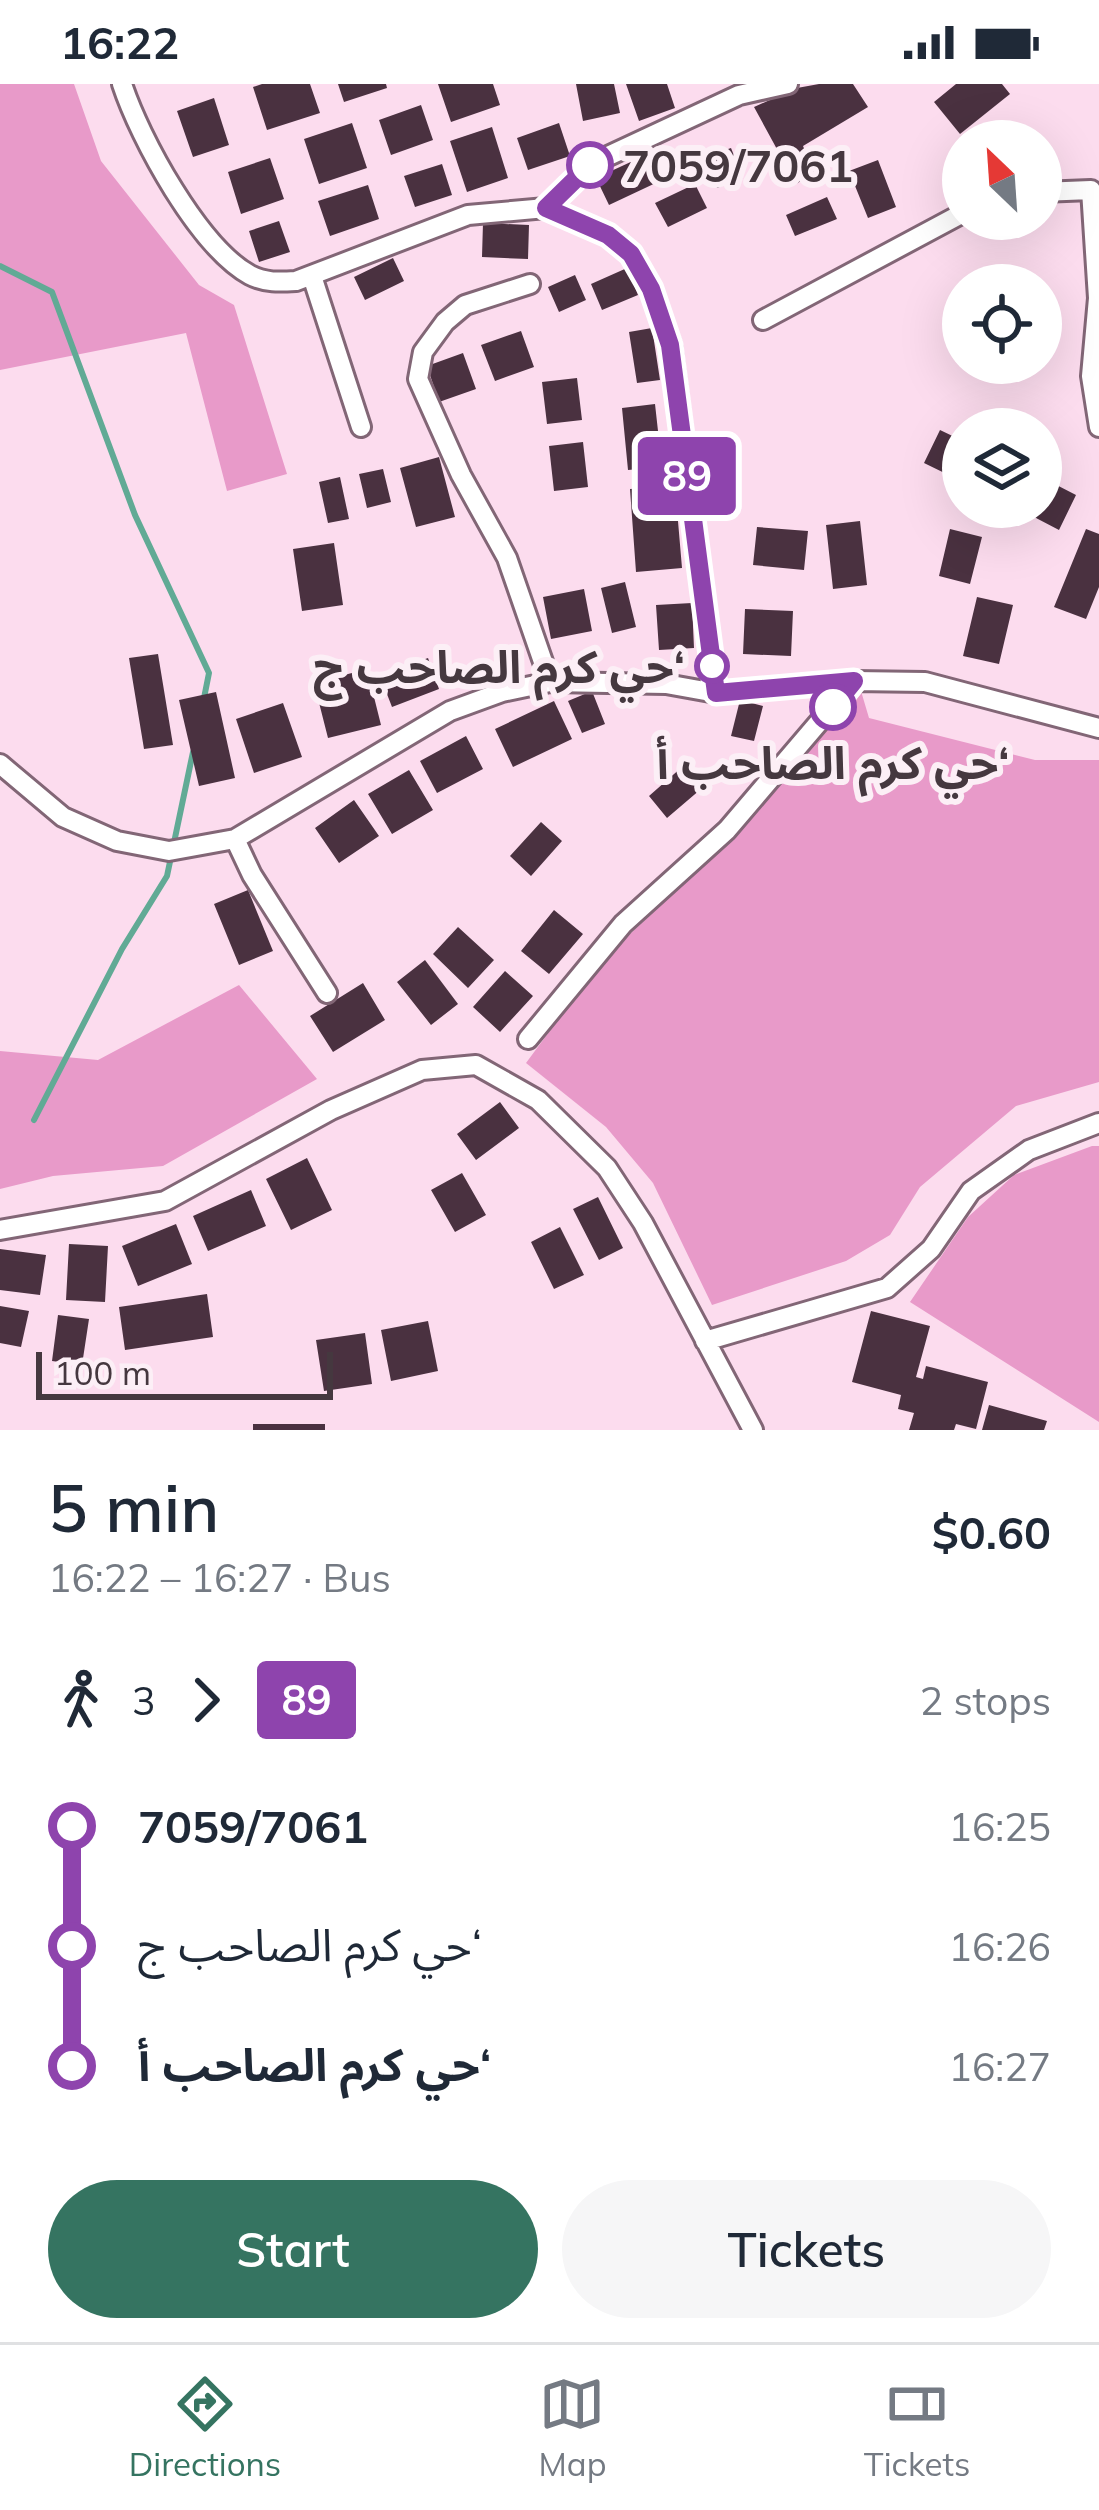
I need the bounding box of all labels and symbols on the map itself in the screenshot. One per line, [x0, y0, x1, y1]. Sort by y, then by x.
north arrow [942, 120, 1062, 240]
place label: 7059/7061 [623, 137, 853, 193]
marker: 7059/7061 [568, 143, 612, 187]
line badge: 89 [633, 437, 741, 515]
place label: حي كرم الصاحب ج‘ [313, 638, 685, 703]
marker: حي كرم الصاحب ج‘ [696, 650, 728, 682]
marker: حي كرم الصاحب أ‘ [811, 685, 855, 729]
place label: حي كرم الصاحب أ‘ [656, 734, 1010, 799]
scale bar [36, 1346, 333, 1399]

